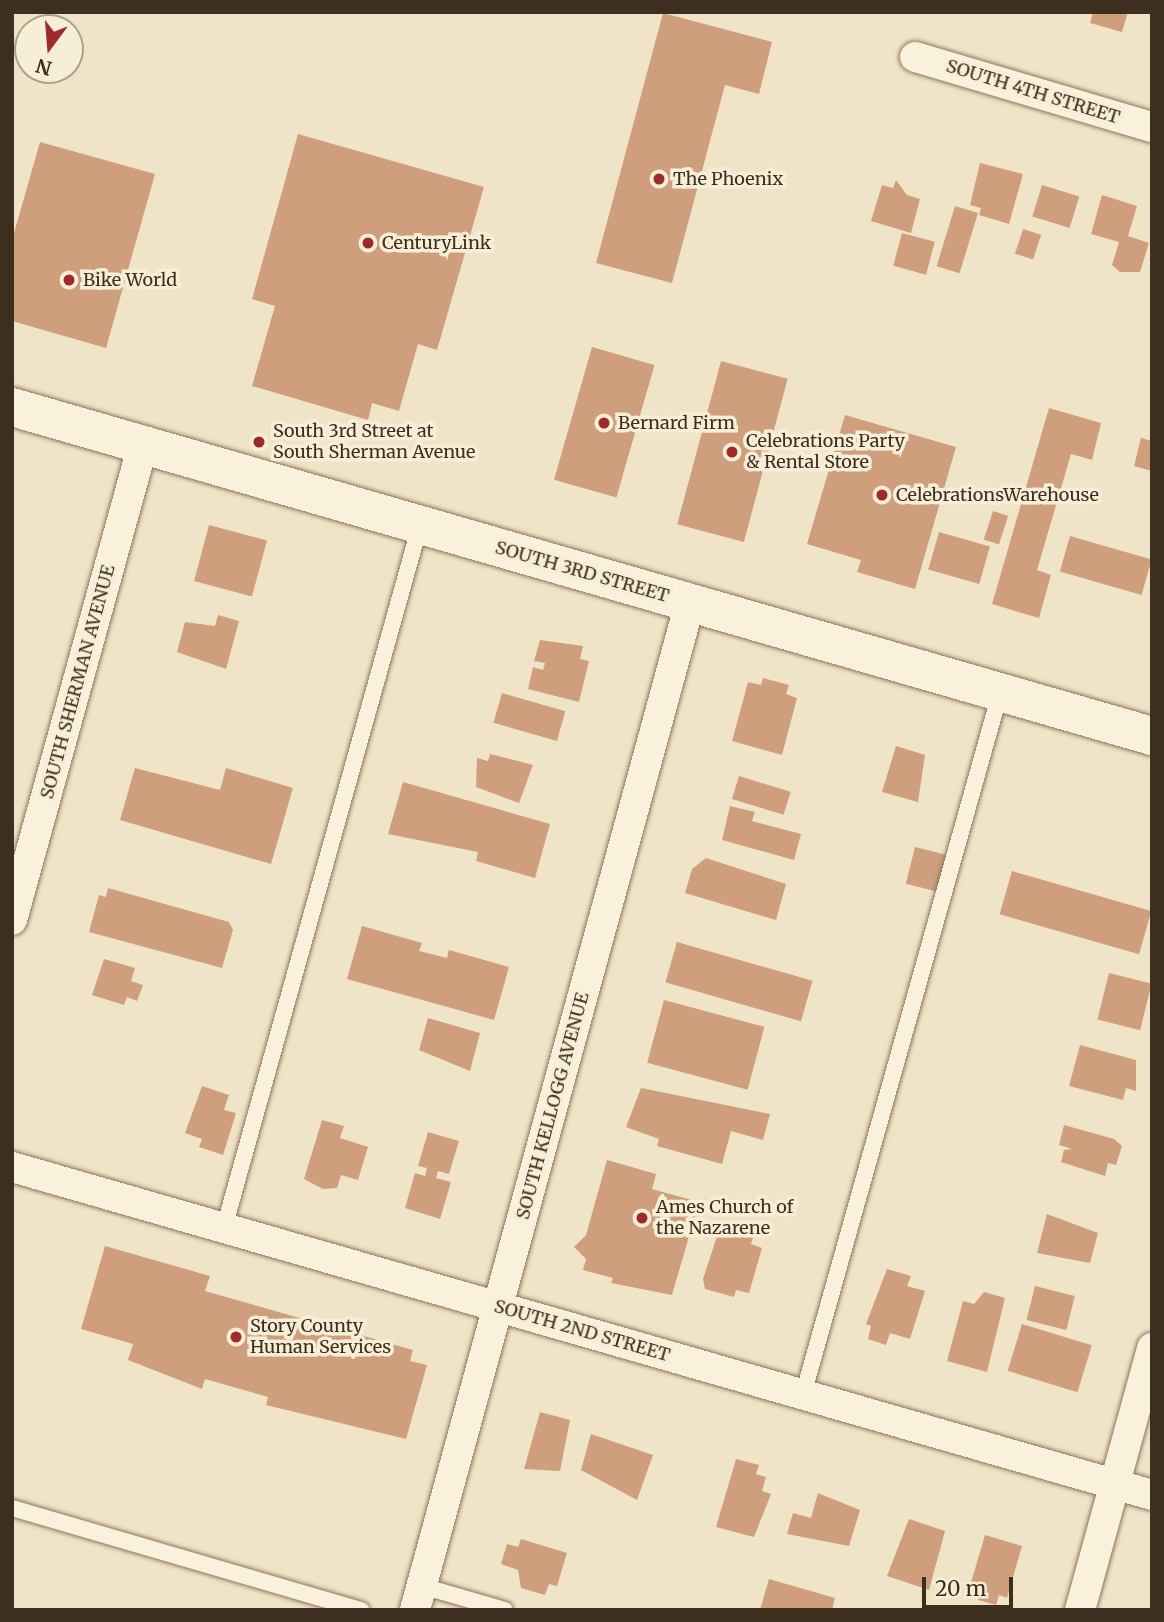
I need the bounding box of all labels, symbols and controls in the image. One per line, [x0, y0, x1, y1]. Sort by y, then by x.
north arrow [14, 14, 84, 84]
text: N [33, 54, 54, 81]
street label: SOUTH 4TH STREET [943, 55, 1123, 129]
place label: The Phoenix [673, 168, 783, 190]
marker: The Phoenix [651, 171, 667, 187]
place label: CenturyLink [382, 232, 491, 254]
marker: CenturyLink [360, 235, 376, 251]
place label: Bike World [83, 269, 177, 291]
marker: Bike World [61, 272, 77, 288]
place label: Bernard Firm [618, 412, 735, 434]
marker: Bernard Firm [596, 415, 612, 431]
place label: South 3rd Street at South Sherman Avenue [273, 421, 475, 464]
place label: Celebrations Party & Rental Store [746, 431, 905, 474]
marker: South 3rd Street at South Sherman Avenue [251, 434, 267, 450]
marker: Celebrations Party & Rental Store [724, 444, 740, 460]
place label: CelebrationsWarehouse [896, 484, 1099, 506]
marker: CelebrationsWarehouse [874, 487, 890, 503]
street label: SOUTH 3RD STREET [493, 537, 671, 607]
street label: SOUTH SHERMAN AVENUE [36, 563, 120, 801]
street label: SOUTH KELLOGG AVENUE [512, 990, 594, 1222]
place label: Ames Church of the Nazarene [656, 1197, 793, 1240]
marker: Ames Church of the Nazarene [634, 1210, 650, 1226]
street label: SOUTH 2ND STREET [492, 1296, 672, 1366]
place label: Story County Human Services [250, 1316, 391, 1358]
marker: Story County Human Services [228, 1329, 244, 1345]
scale bar [926, 1562, 1017, 1606]
text: 20 m [935, 1575, 986, 1602]

